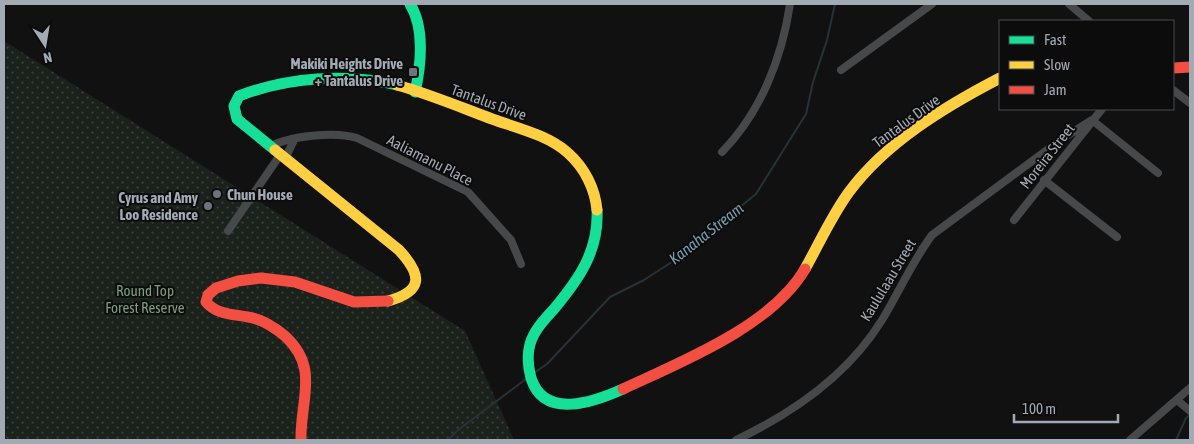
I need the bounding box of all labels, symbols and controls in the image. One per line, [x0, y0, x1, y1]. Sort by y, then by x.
north arrow [20, 20, 70, 70]
legend [999, 20, 1174, 110]
text: Fast [1044, 31, 1066, 48]
text: N [42, 49, 53, 66]
place label: Makiki Heights Drive + Tantalus Drive [290, 55, 403, 89]
text: Slow [1044, 56, 1070, 73]
marker: Makiki Heights Drive + Tantalus Drive [407, 66, 419, 78]
street label: Tantalus Drive [449, 81, 529, 124]
text: Jam [1044, 81, 1067, 98]
street label: Tantalus Drive [869, 91, 943, 151]
street label: Moreira Street [1016, 120, 1078, 192]
street label: Aaliamanu Place [384, 131, 476, 189]
place label: Chun House [227, 186, 293, 203]
marker: Chun House [211, 188, 223, 200]
place label: Cyrus and Amy Loo Residence [118, 189, 199, 223]
water label: Kanaha Stream [665, 198, 747, 267]
marker: Cyrus and Amy Loo Residence [202, 200, 214, 212]
street label: Kaululaau Street [857, 236, 919, 324]
park label: Round Top Forest Reserve [105, 282, 185, 316]
scale bar [1014, 392, 1118, 424]
text: 100 m [1022, 400, 1056, 417]

